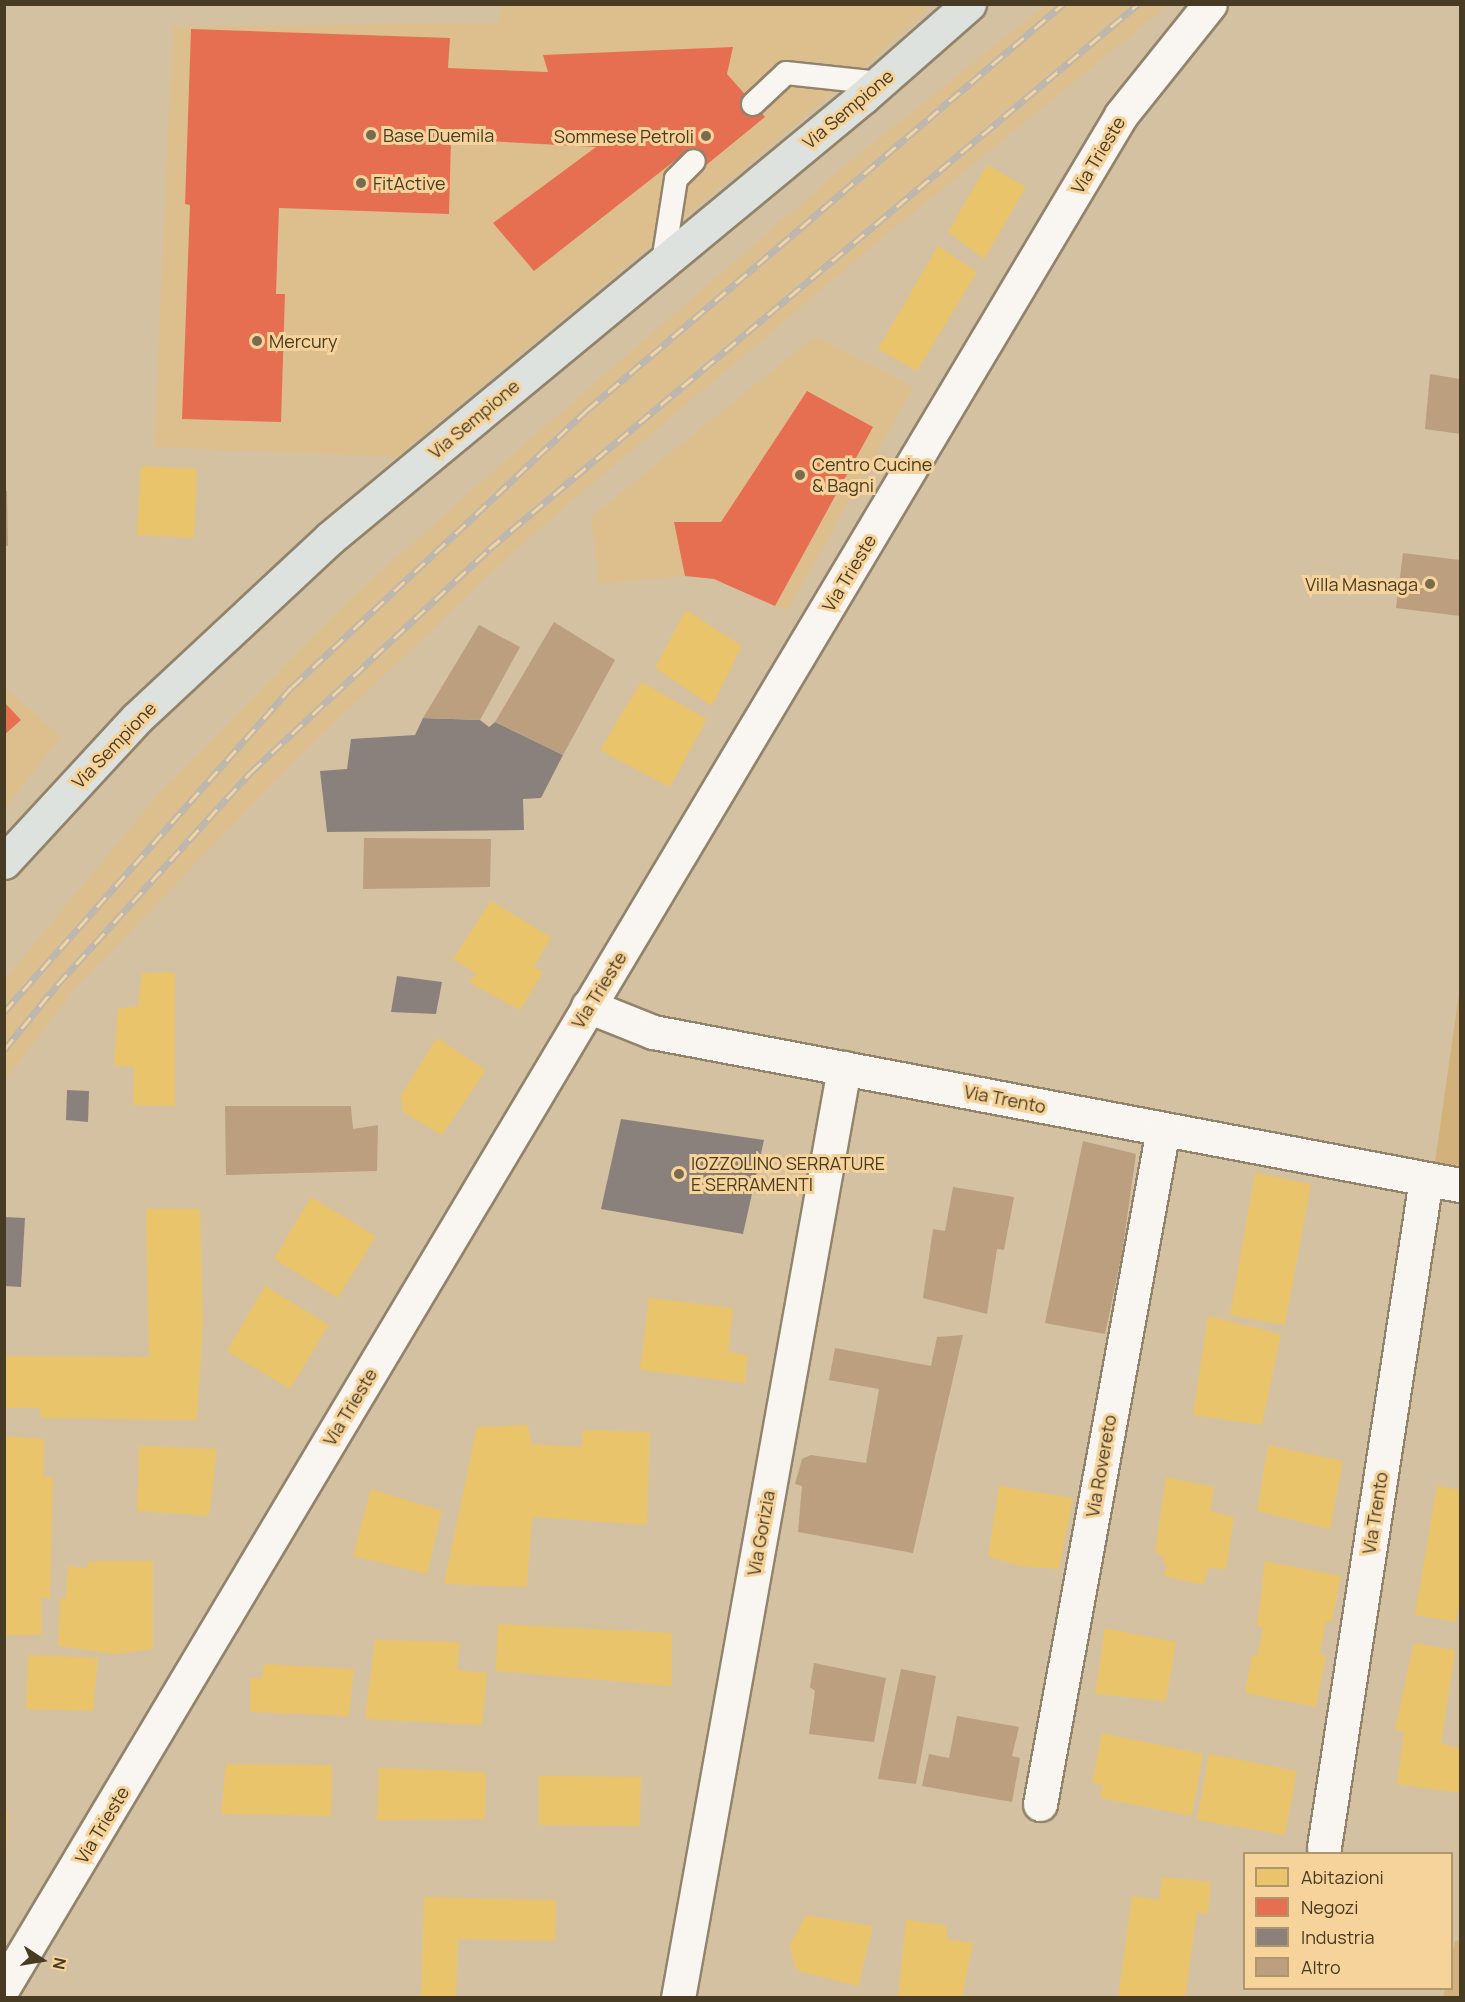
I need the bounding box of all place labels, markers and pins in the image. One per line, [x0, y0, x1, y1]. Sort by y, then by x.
place label: Base Duemila [383, 124, 494, 146]
place label: Sommese Petroli [554, 125, 694, 147]
marker: Base Duemila [364, 128, 378, 142]
marker: Sommese Petroli [699, 129, 713, 143]
place label: FitActive [373, 172, 446, 194]
marker: FitActive [354, 176, 368, 190]
place label: Mercury [269, 330, 337, 352]
marker: Mercury [250, 334, 264, 348]
place label: Centro Cucine & Bagni [812, 454, 932, 496]
marker: Centro Cucine & Bagni [793, 468, 807, 482]
place label: Villa Masnaga [1305, 573, 1418, 595]
marker: Villa Masnaga [1423, 577, 1437, 591]
place label: IOZZOLINO SERRATURE E SERRAMENTI [691, 1153, 885, 1196]
marker: IOZZOLINO SERRATURE E SERRAMENTI [672, 1167, 686, 1181]

